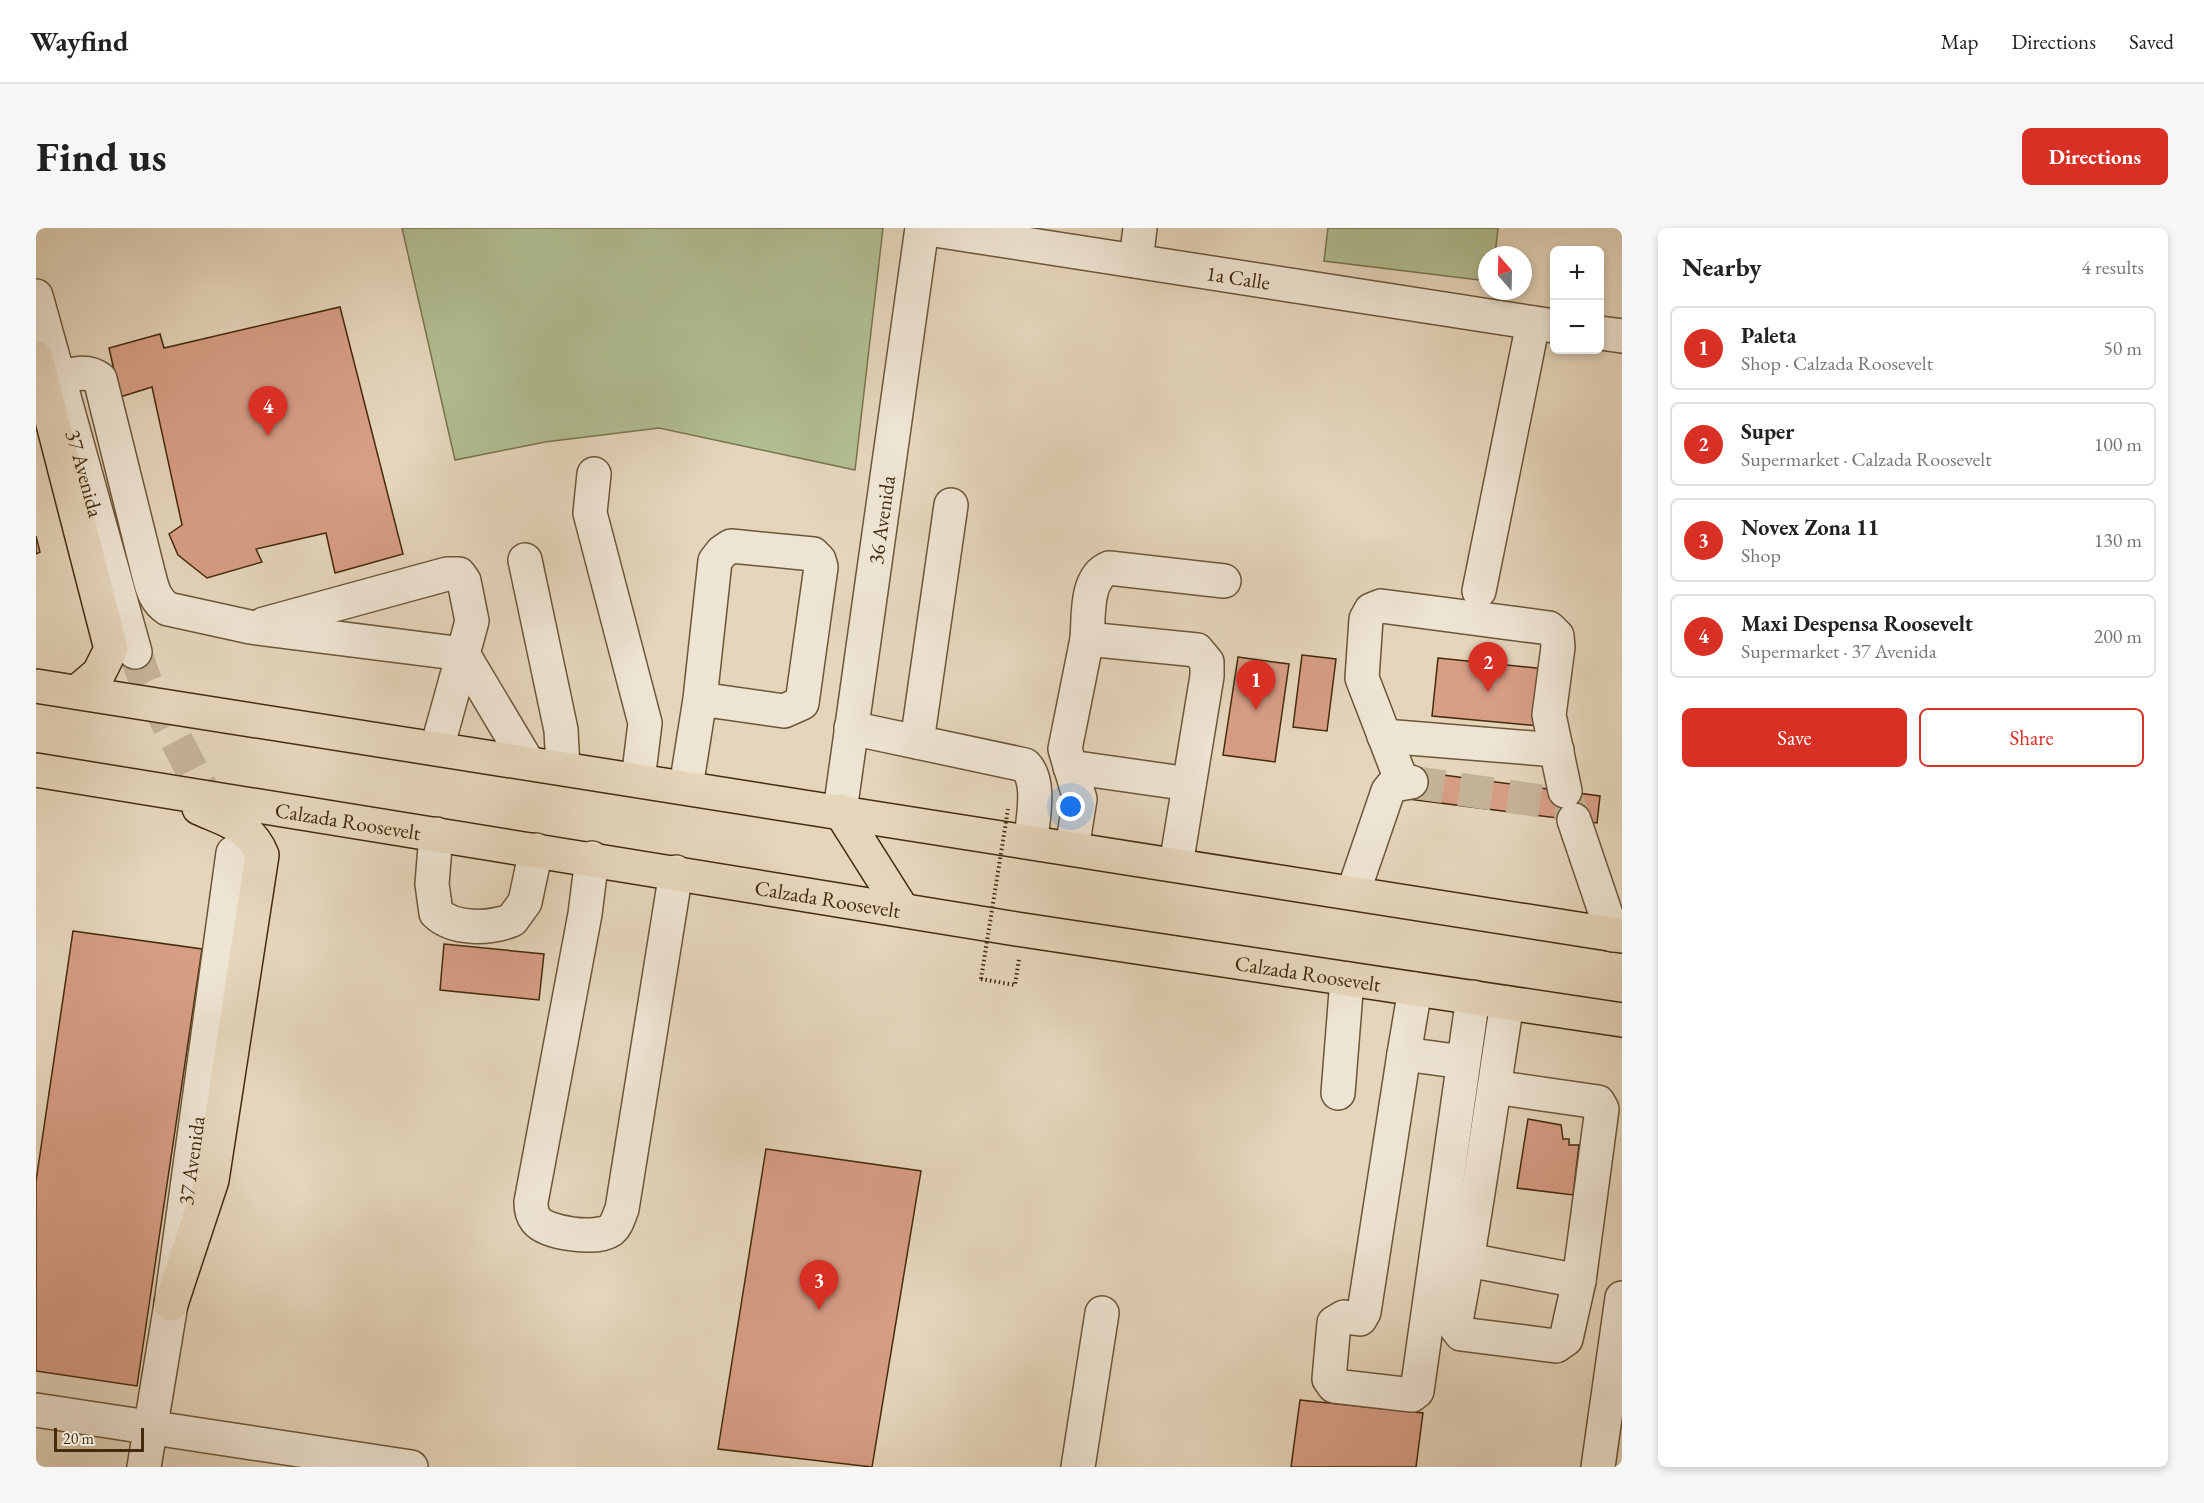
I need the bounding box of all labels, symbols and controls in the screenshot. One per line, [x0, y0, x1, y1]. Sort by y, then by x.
text: Wayfind [30, 23, 128, 59]
text: Map [1941, 28, 1978, 55]
text: Directions [2011, 28, 2096, 55]
text: Saved [2129, 28, 2174, 55]
button: Directions [2022, 128, 2168, 185]
text: Find us [36, 129, 167, 184]
north arrow [1478, 246, 1532, 300]
map controls [1550, 246, 1604, 354]
button: + [1550, 246, 1604, 300]
text: Nearby [1682, 250, 1762, 284]
text: 4 results [2081, 254, 2144, 280]
street label: 1a Calle [1204, 259, 1272, 295]
button: − [1550, 300, 1604, 354]
text: Paleta [1741, 321, 1796, 350]
text: 1 [1698, 335, 1709, 361]
text: 50 m [2103, 335, 2142, 361]
text: Shop · Calzada Roosevelt [1741, 350, 1933, 376]
pin: 4 [248, 386, 288, 436]
text: Super [1741, 417, 1794, 446]
street label: 37 Avenida [60, 426, 110, 521]
text: 2 [1698, 431, 1709, 457]
text: 100 m [2094, 431, 2142, 457]
text: Supermarket · Calzada Roosevelt [1741, 446, 1991, 472]
street label: 36 Avenida [861, 473, 901, 566]
text: Novex Zona 11 [1741, 513, 1879, 542]
text: 3 [1698, 527, 1709, 553]
text: 130 m [2094, 527, 2142, 553]
text: Shop [1741, 542, 1781, 568]
text: Maxi Despensa Roosevelt [1741, 609, 1973, 638]
text: 4 [1698, 623, 1709, 649]
text: 200 m [2094, 623, 2142, 649]
text: Supermarket · 37 Avenida [1741, 638, 1937, 664]
pin: 2 [1468, 642, 1508, 692]
pin: 1 [1236, 660, 1276, 710]
button: Save [1682, 708, 1907, 767]
button: Share [1919, 708, 2144, 767]
your location [1056, 792, 1085, 821]
street label: Calzada Roosevelt [273, 795, 423, 846]
street label: Calzada Roosevelt [753, 873, 903, 924]
street label: Calzada Roosevelt [1233, 949, 1383, 997]
street label: 37 Avenida [171, 1114, 210, 1207]
pin: 3 [800, 1260, 838, 1310]
scale bar [54, 1425, 144, 1452]
text: 20 m [63, 1428, 94, 1449]

